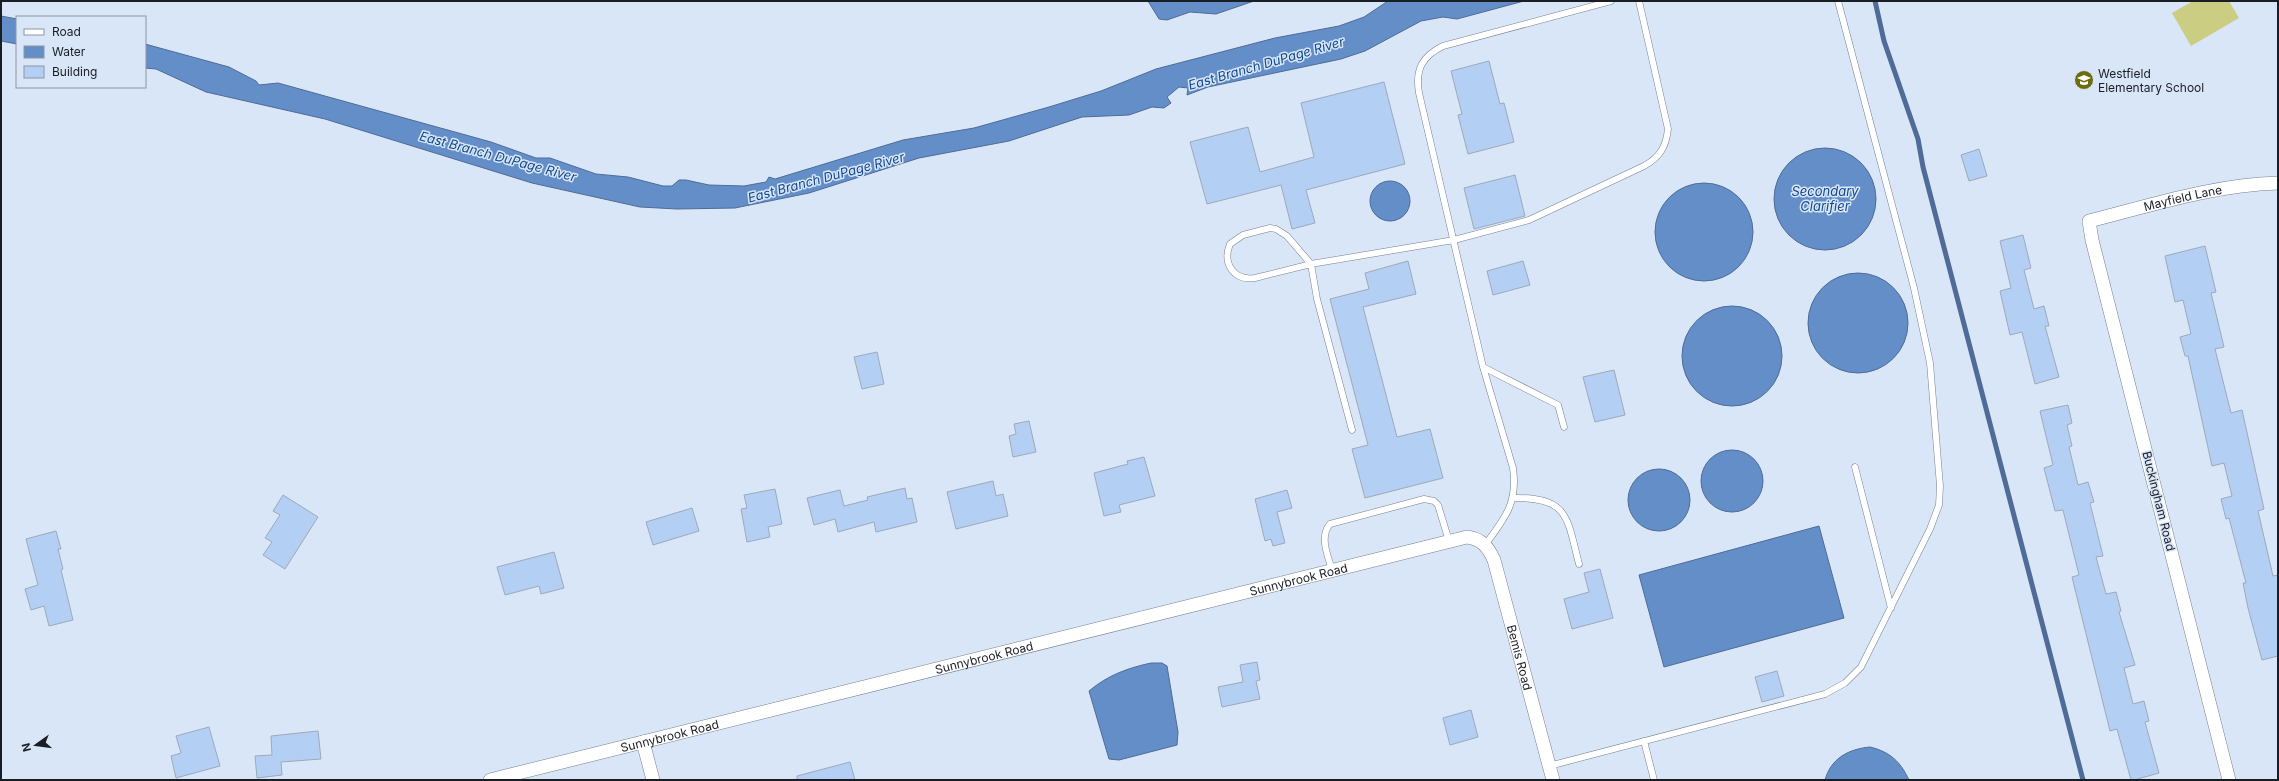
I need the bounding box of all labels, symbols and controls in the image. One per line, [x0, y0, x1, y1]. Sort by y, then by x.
legend [16, 16, 146, 88]
text: Road [52, 24, 81, 39]
water label: East Branch DuPage River [1186, 33, 1347, 93]
text: Water [52, 44, 86, 59]
text: Building [52, 64, 97, 79]
place label: Westfield Elementary School [2098, 66, 2204, 95]
school or university icon: Westfield Elementary School [2073, 69, 2095, 91]
water label: East Branch DuPage River [418, 127, 579, 185]
water label: East Branch DuPage River [746, 148, 907, 206]
street label: Mayfield Lane [2142, 181, 2223, 214]
water label: Secondary Clarifier [1791, 183, 1859, 214]
street label: Buckingham Road [2139, 449, 2179, 553]
street label: Sunnybrook Road [1248, 560, 1349, 598]
street label: Bemis Road [1504, 623, 1536, 692]
street label: Sunnybrook Road [933, 638, 1035, 677]
street label: Sunnybrook Road [619, 716, 720, 755]
north arrow [16, 725, 56, 765]
text: N [18, 742, 34, 753]

